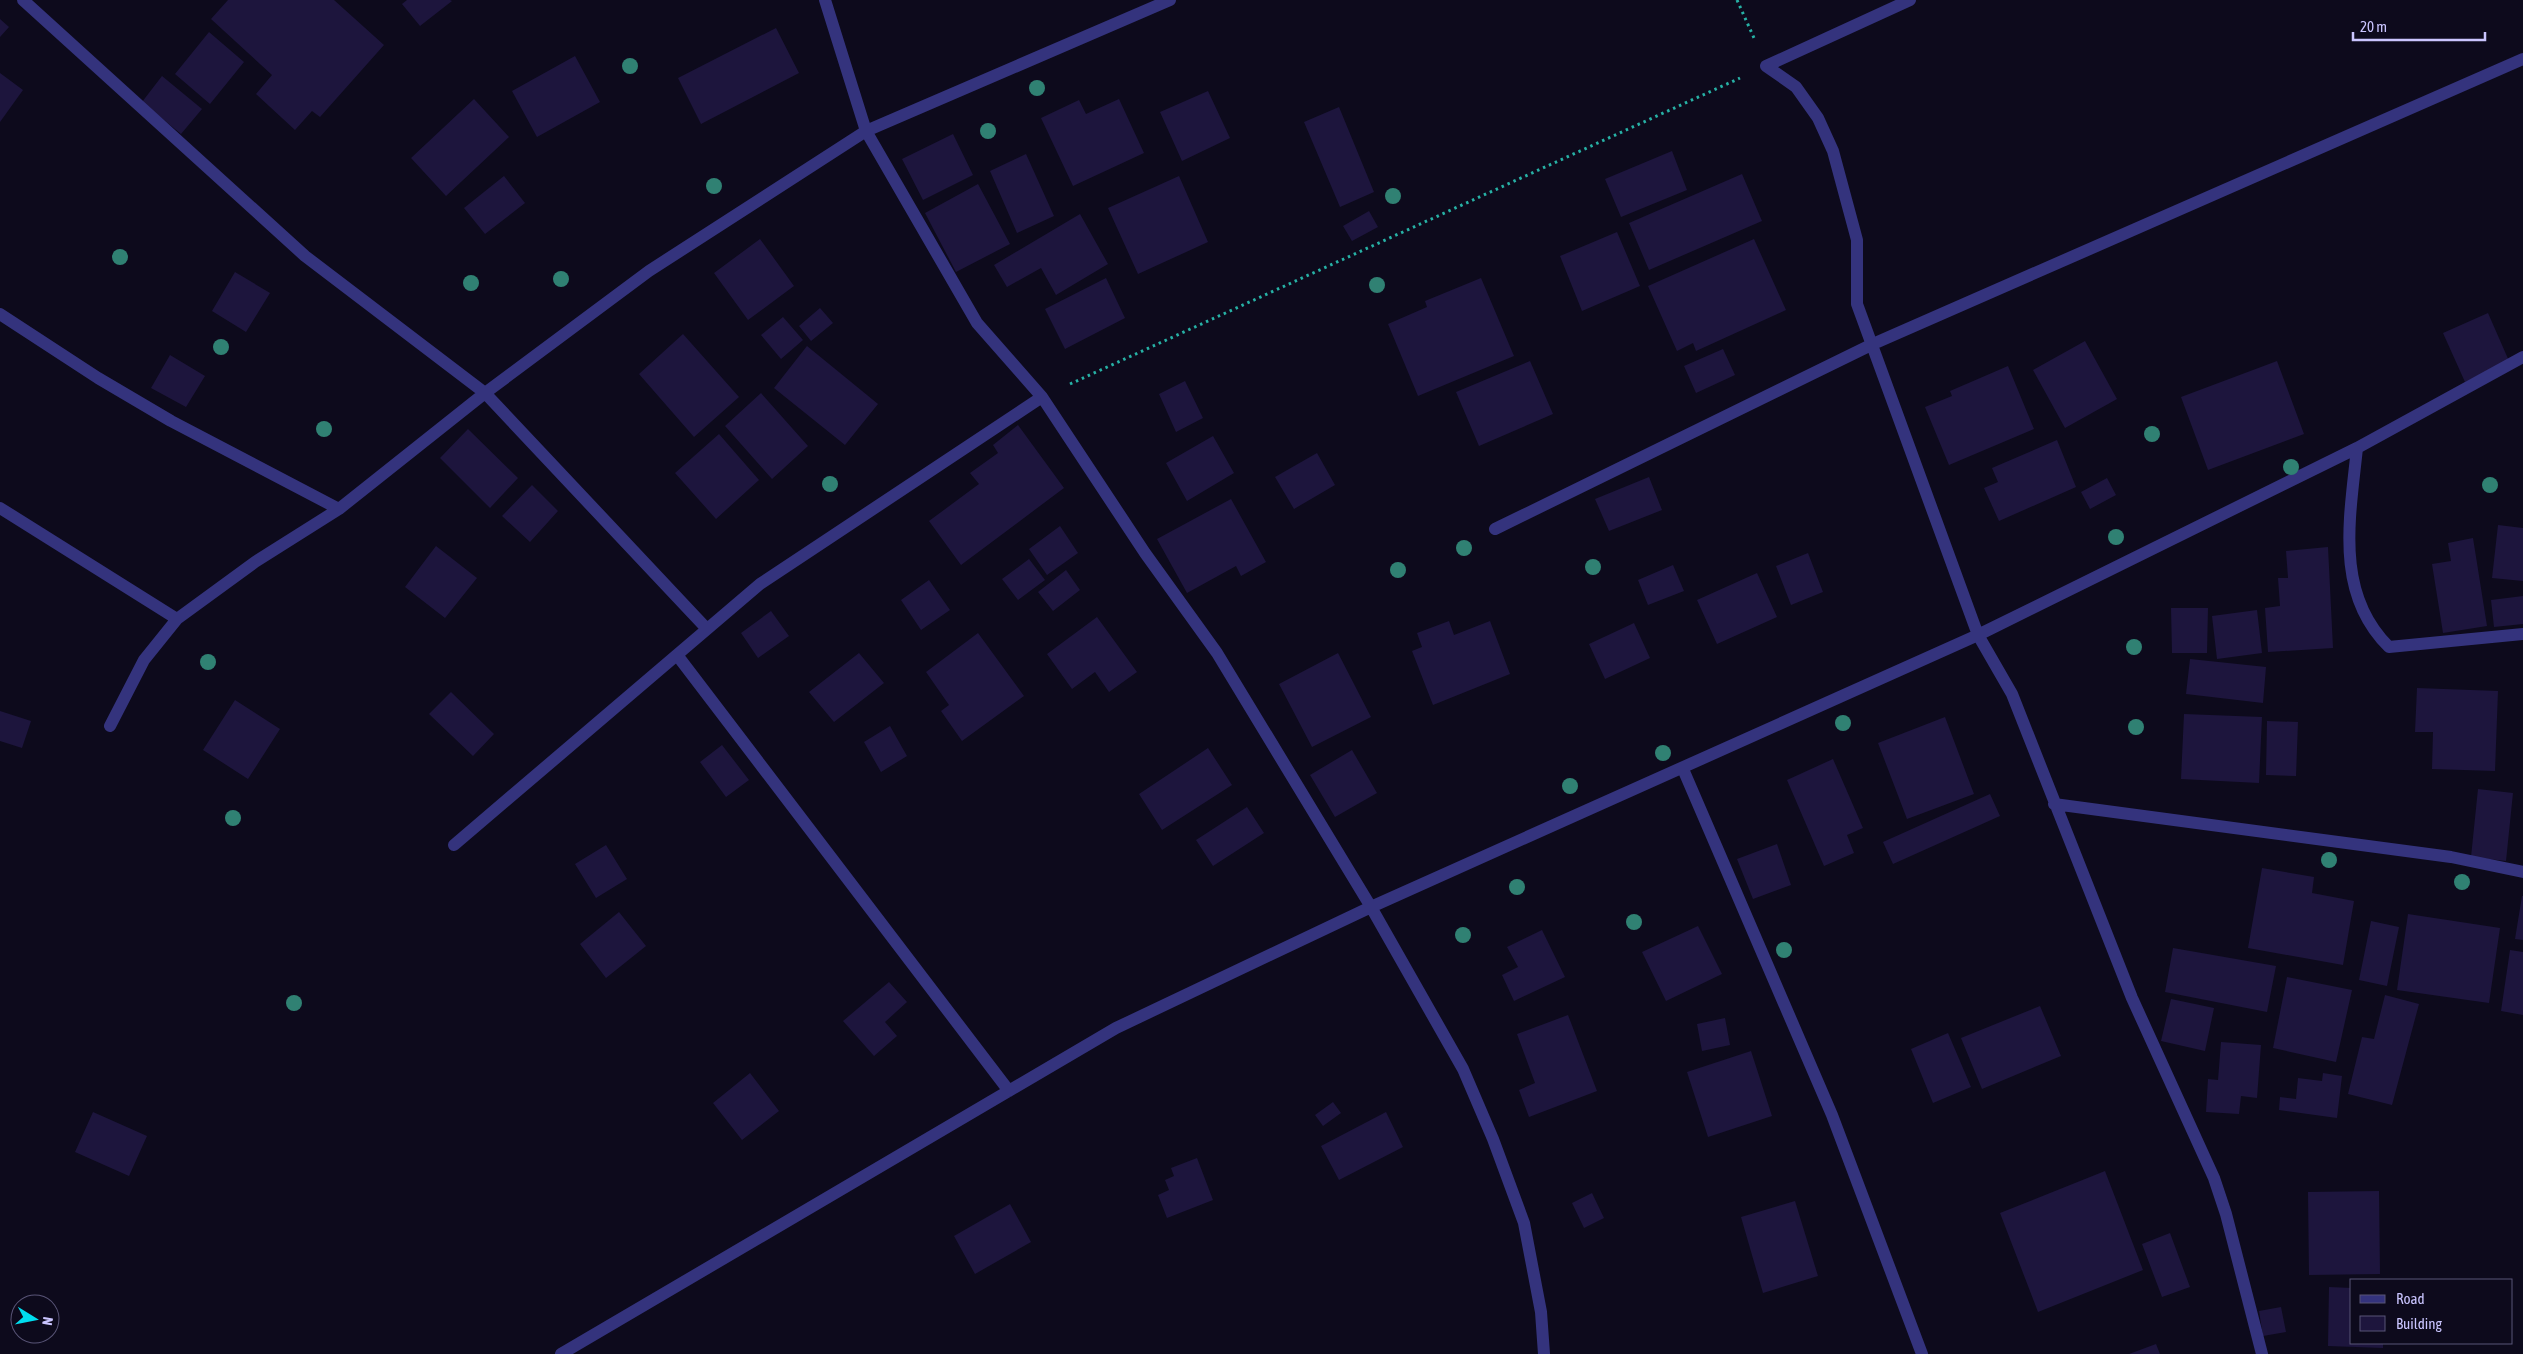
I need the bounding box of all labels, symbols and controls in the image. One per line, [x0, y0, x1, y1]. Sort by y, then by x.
scale bar [2353, 10, 2486, 42]
text: 20 m [2360, 18, 2387, 35]
legend [2350, 1279, 2513, 1344]
text: Road [2396, 1290, 2425, 1307]
north arrow [10, 1294, 60, 1344]
text: Building [2396, 1315, 2442, 1332]
text: N [39, 1316, 56, 1327]

